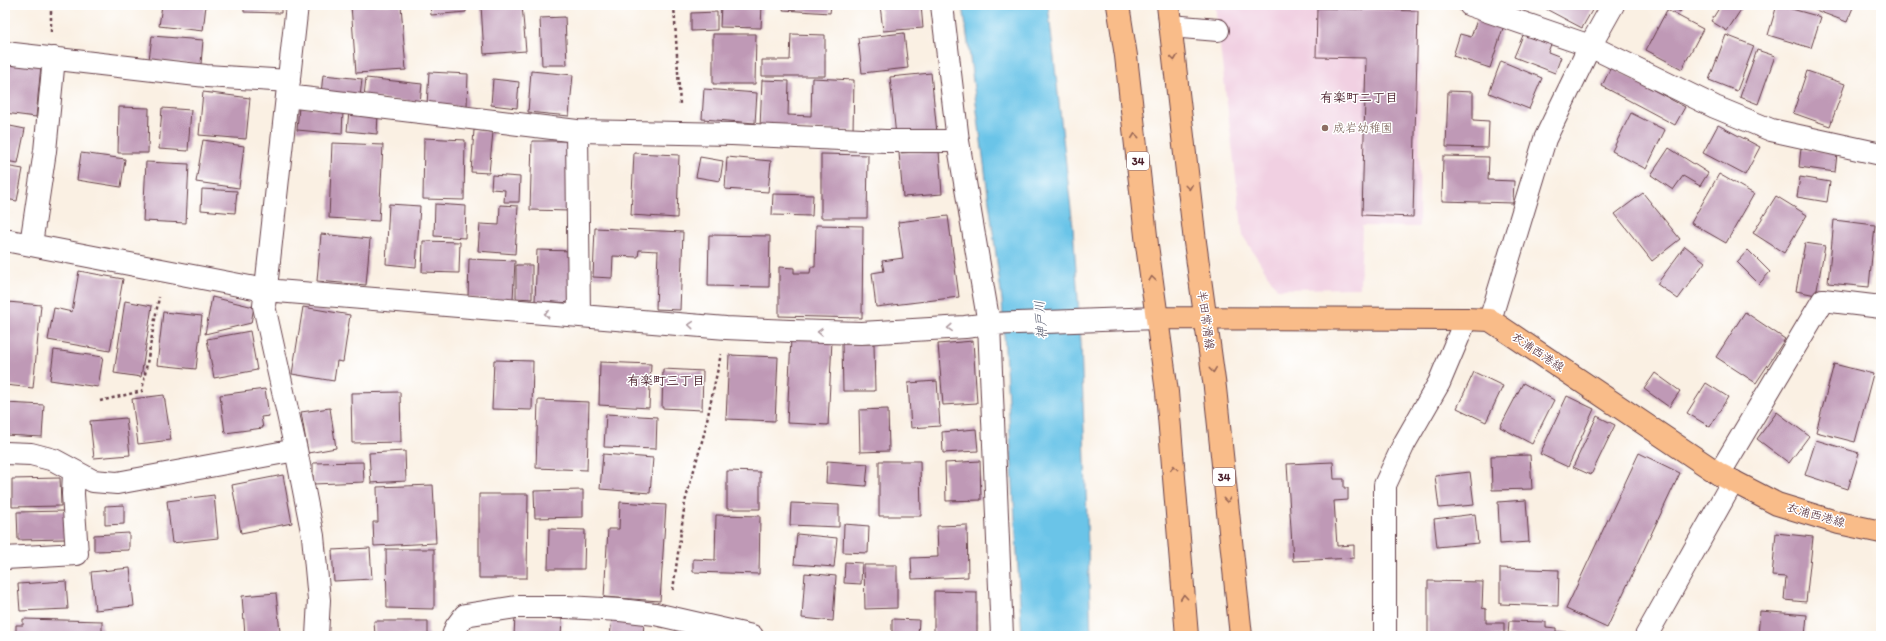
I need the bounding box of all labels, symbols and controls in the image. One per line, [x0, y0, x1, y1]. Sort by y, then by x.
one-way arrow [1169, 55, 1178, 61]
district label: 有楽町二丁目 [1320, 90, 1398, 105]
place label: 成岩幼稚園 [1333, 121, 1393, 135]
marker: 成岩幼稚園 [1320, 123, 1330, 133]
one-way arrow [1131, 133, 1140, 139]
road number: 34 [1127, 152, 1149, 170]
one-way arrow [1184, 184, 1193, 190]
one-way arrow [1148, 276, 1157, 282]
street label: 半田常滑線 [1195, 289, 1217, 351]
water label: 神戸川 [1032, 300, 1049, 340]
one-way arrow [544, 309, 550, 318]
one-way arrow [688, 321, 694, 330]
one-way arrow [947, 324, 953, 332]
one-way arrow [817, 328, 823, 336]
street label: 衣浦西港線 [1509, 329, 1567, 375]
one-way arrow [1208, 367, 1217, 373]
district label: 有楽町三丁目 [627, 373, 705, 388]
one-way arrow [1169, 465, 1178, 471]
road number: 34 [1213, 468, 1235, 486]
one-way arrow [1222, 497, 1231, 503]
street label: 衣浦西港線 [1785, 500, 1847, 530]
one-way arrow [1179, 594, 1188, 600]

